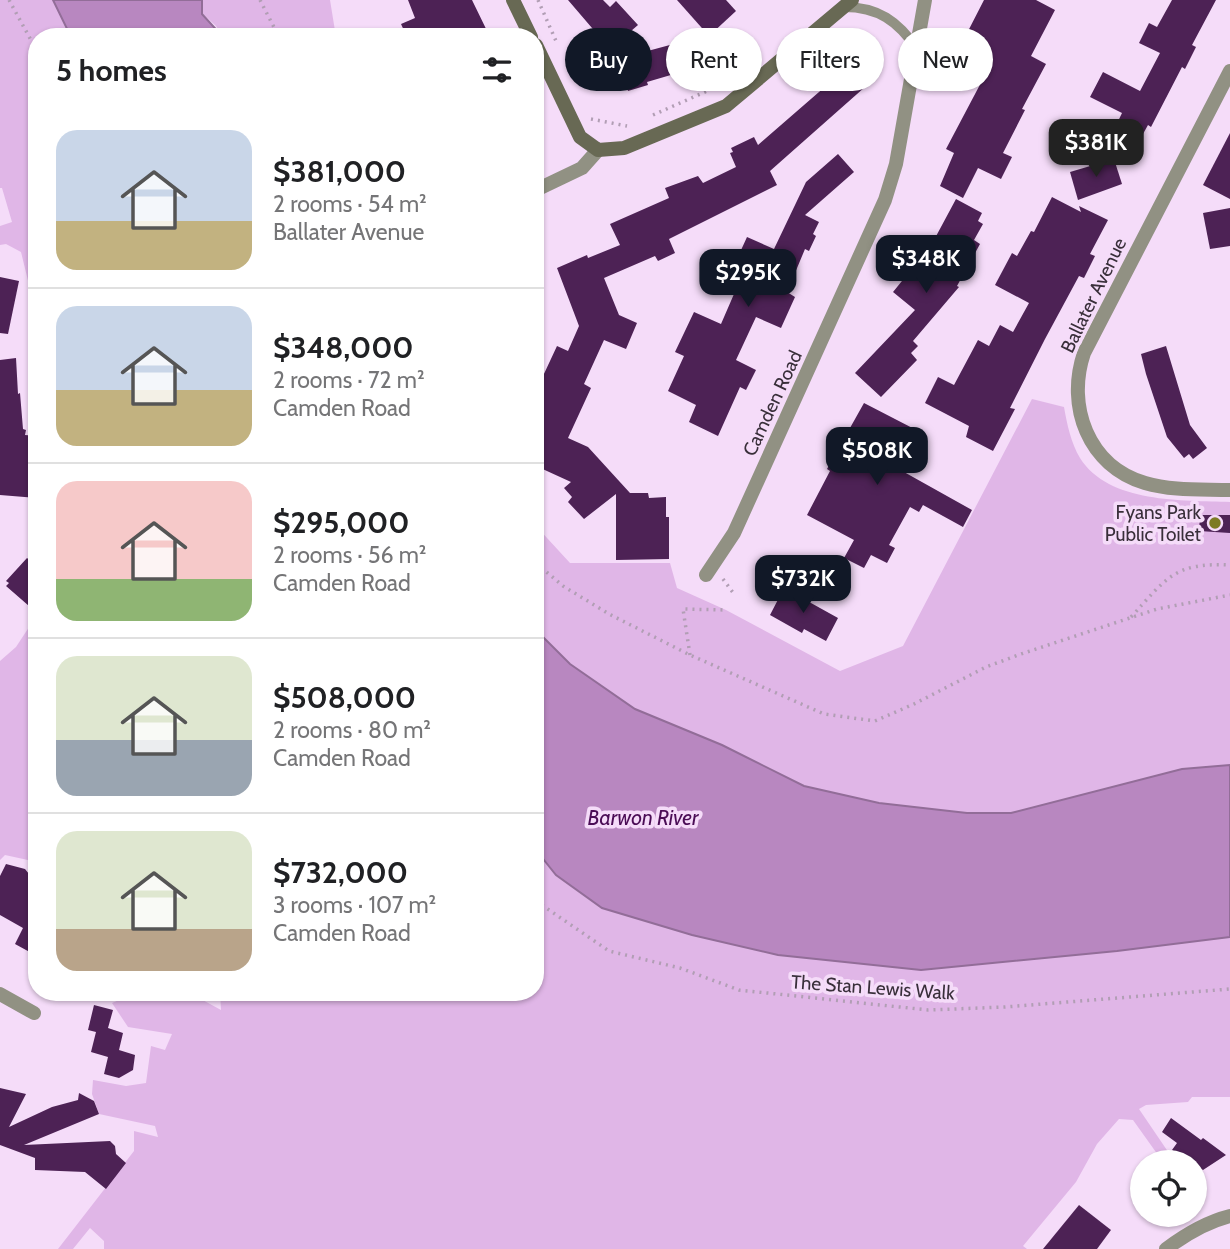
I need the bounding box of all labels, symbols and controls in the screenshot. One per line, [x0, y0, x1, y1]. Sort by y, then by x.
chip: Buy [565, 28, 652, 91]
chip: Rent [666, 28, 762, 91]
chip: Filters [776, 28, 884, 91]
chip: New [898, 28, 993, 91]
icon: filters [478, 51, 516, 89]
text: 5 homes [56, 52, 167, 89]
pin: $381K [1047, 120, 1145, 179]
text: $381K [1065, 128, 1127, 156]
text: $381,000 [273, 153, 406, 190]
icon: home [112, 158, 196, 242]
text: 2 rooms · 54 m² [273, 190, 427, 218]
text: Ballater Avenue [273, 218, 424, 246]
street label: Ballater Avenue [1056, 234, 1131, 356]
pin: $348K [877, 236, 975, 295]
text: $348K [892, 244, 960, 272]
pin: $295K [699, 250, 797, 309]
text: $295K [715, 258, 781, 286]
text: $348,000 [273, 329, 414, 366]
icon: home [112, 334, 196, 418]
street label: Camden Road [738, 347, 807, 460]
text: 2 rooms · 72 m² [273, 366, 425, 394]
text: Camden Road [273, 394, 411, 422]
pin: $508K [828, 428, 926, 487]
text: $508K [842, 436, 912, 464]
place label: Fyans Park Public Toilet [1105, 501, 1202, 546]
text: $295,000 [273, 504, 409, 541]
icon: home [112, 509, 196, 593]
marker: Fyans Park Public Toilet [1207, 515, 1223, 531]
text: 2 rooms · 56 m² [273, 541, 427, 569]
pin: $732K [754, 556, 852, 615]
text: $732K [771, 564, 835, 592]
text: Camden Road [273, 569, 411, 597]
text: $508,000 [273, 679, 416, 716]
icon: home [112, 684, 196, 768]
text: 2 rooms · 80 m² [273, 716, 431, 744]
text: Camden Road [273, 744, 411, 772]
water label: Barwon River [588, 805, 700, 830]
text: $732,000 [273, 854, 408, 891]
icon: home [112, 859, 196, 943]
text: 3 rooms · 107 m² [273, 891, 436, 919]
text: Camden Road [273, 919, 411, 947]
street label: The Stan Lewis Walk [790, 970, 956, 1005]
map controls [1130, 1150, 1207, 1227]
button: locate [1130, 1150, 1207, 1227]

